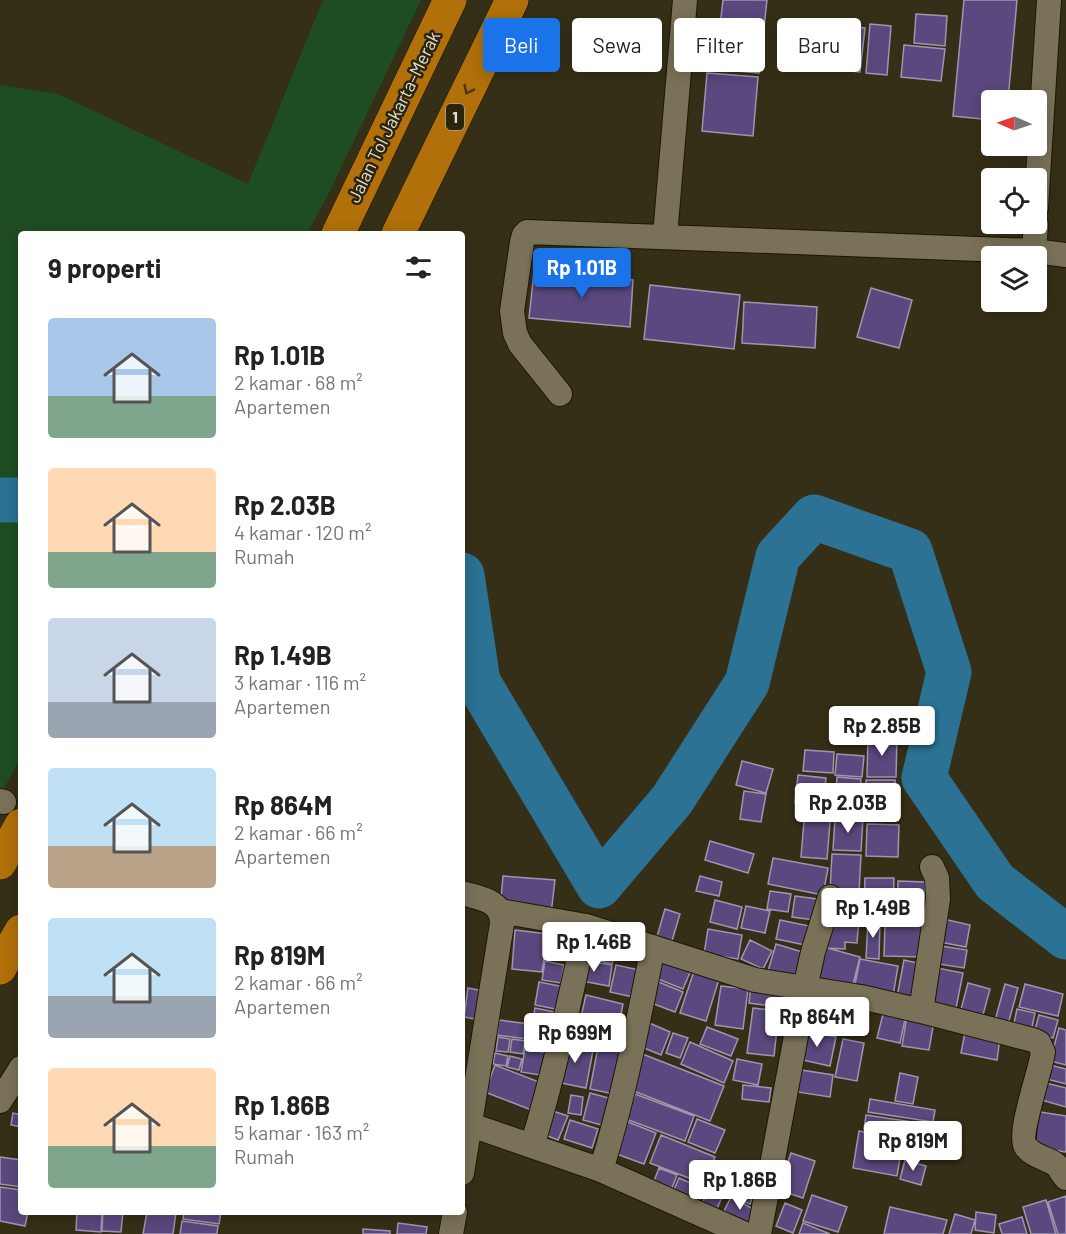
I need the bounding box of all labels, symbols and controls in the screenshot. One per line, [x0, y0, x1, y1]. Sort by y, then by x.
chip: Beli [483, 18, 560, 72]
chip: Sewa [572, 18, 662, 72]
chip: Filter [674, 18, 765, 72]
chip: Baru [777, 18, 861, 72]
street label: Jalan Tol Jakarta–Merak [342, 27, 444, 206]
one-way arrow [463, 84, 475, 95]
north arrow [981, 90, 1047, 156]
map controls [981, 90, 1047, 312]
road number: 1 [446, 104, 464, 130]
button: locate [981, 168, 1047, 234]
button: layers [981, 246, 1047, 312]
pin: Rp 1.01B [520, 248, 644, 299]
icon: filters [402, 251, 435, 284]
text: 9 properti [48, 252, 161, 283]
text: Rp 1.01B [547, 255, 617, 279]
text: Rp 1.01B [234, 339, 325, 370]
icon: home [96, 342, 168, 414]
text: 2 kamar · 68 m² [234, 370, 363, 394]
text: Apartemen [234, 394, 330, 418]
text: Rp 2.03B [234, 489, 336, 520]
icon: home [96, 492, 168, 564]
text: 4 kamar · 120 m² [234, 520, 371, 544]
text: Rumah [234, 544, 295, 568]
text: Rp 1.49B [234, 639, 332, 670]
icon: home [96, 642, 168, 714]
text: 3 kamar · 116 m² [234, 670, 366, 694]
text: Apartemen [234, 694, 330, 718]
pin: Rp 2.85B [820, 706, 944, 757]
text: Rp 2.85B [843, 713, 921, 737]
pin: Rp 2.03B [786, 783, 910, 834]
text: Rp 864M [234, 789, 332, 820]
text: Rp 2.03B [809, 790, 887, 814]
icon: home [96, 792, 168, 864]
text: 2 kamar · 66 m² [234, 820, 363, 844]
text: Apartemen [234, 844, 330, 868]
pin: Rp 1.49B [811, 888, 935, 939]
text: Rp 1.49B [835, 895, 911, 919]
pin: Rp 1.46B [532, 922, 656, 973]
text: Rp 1.46B [556, 929, 632, 953]
text: Rp 819M [234, 939, 325, 970]
icon: home [96, 942, 168, 1014]
text: 2 kamar · 66 m² [234, 970, 363, 994]
text: Apartemen [234, 994, 330, 1018]
pin: Rp 864M [762, 997, 872, 1048]
text: Rp 864M [779, 1004, 855, 1028]
pin: Rp 699M [520, 1013, 630, 1064]
text: Rp 699M [538, 1020, 612, 1044]
text: Rp 1.86B [234, 1089, 330, 1120]
icon: home [96, 1092, 168, 1164]
text: 5 kamar · 163 m² [234, 1120, 369, 1144]
pin: Rp 819M [858, 1121, 968, 1172]
text: Rp 819M [878, 1128, 948, 1152]
text: Rumah [234, 1144, 295, 1168]
pin: Rp 1.86B [678, 1160, 802, 1211]
text: Rp 1.86B [703, 1167, 777, 1191]

